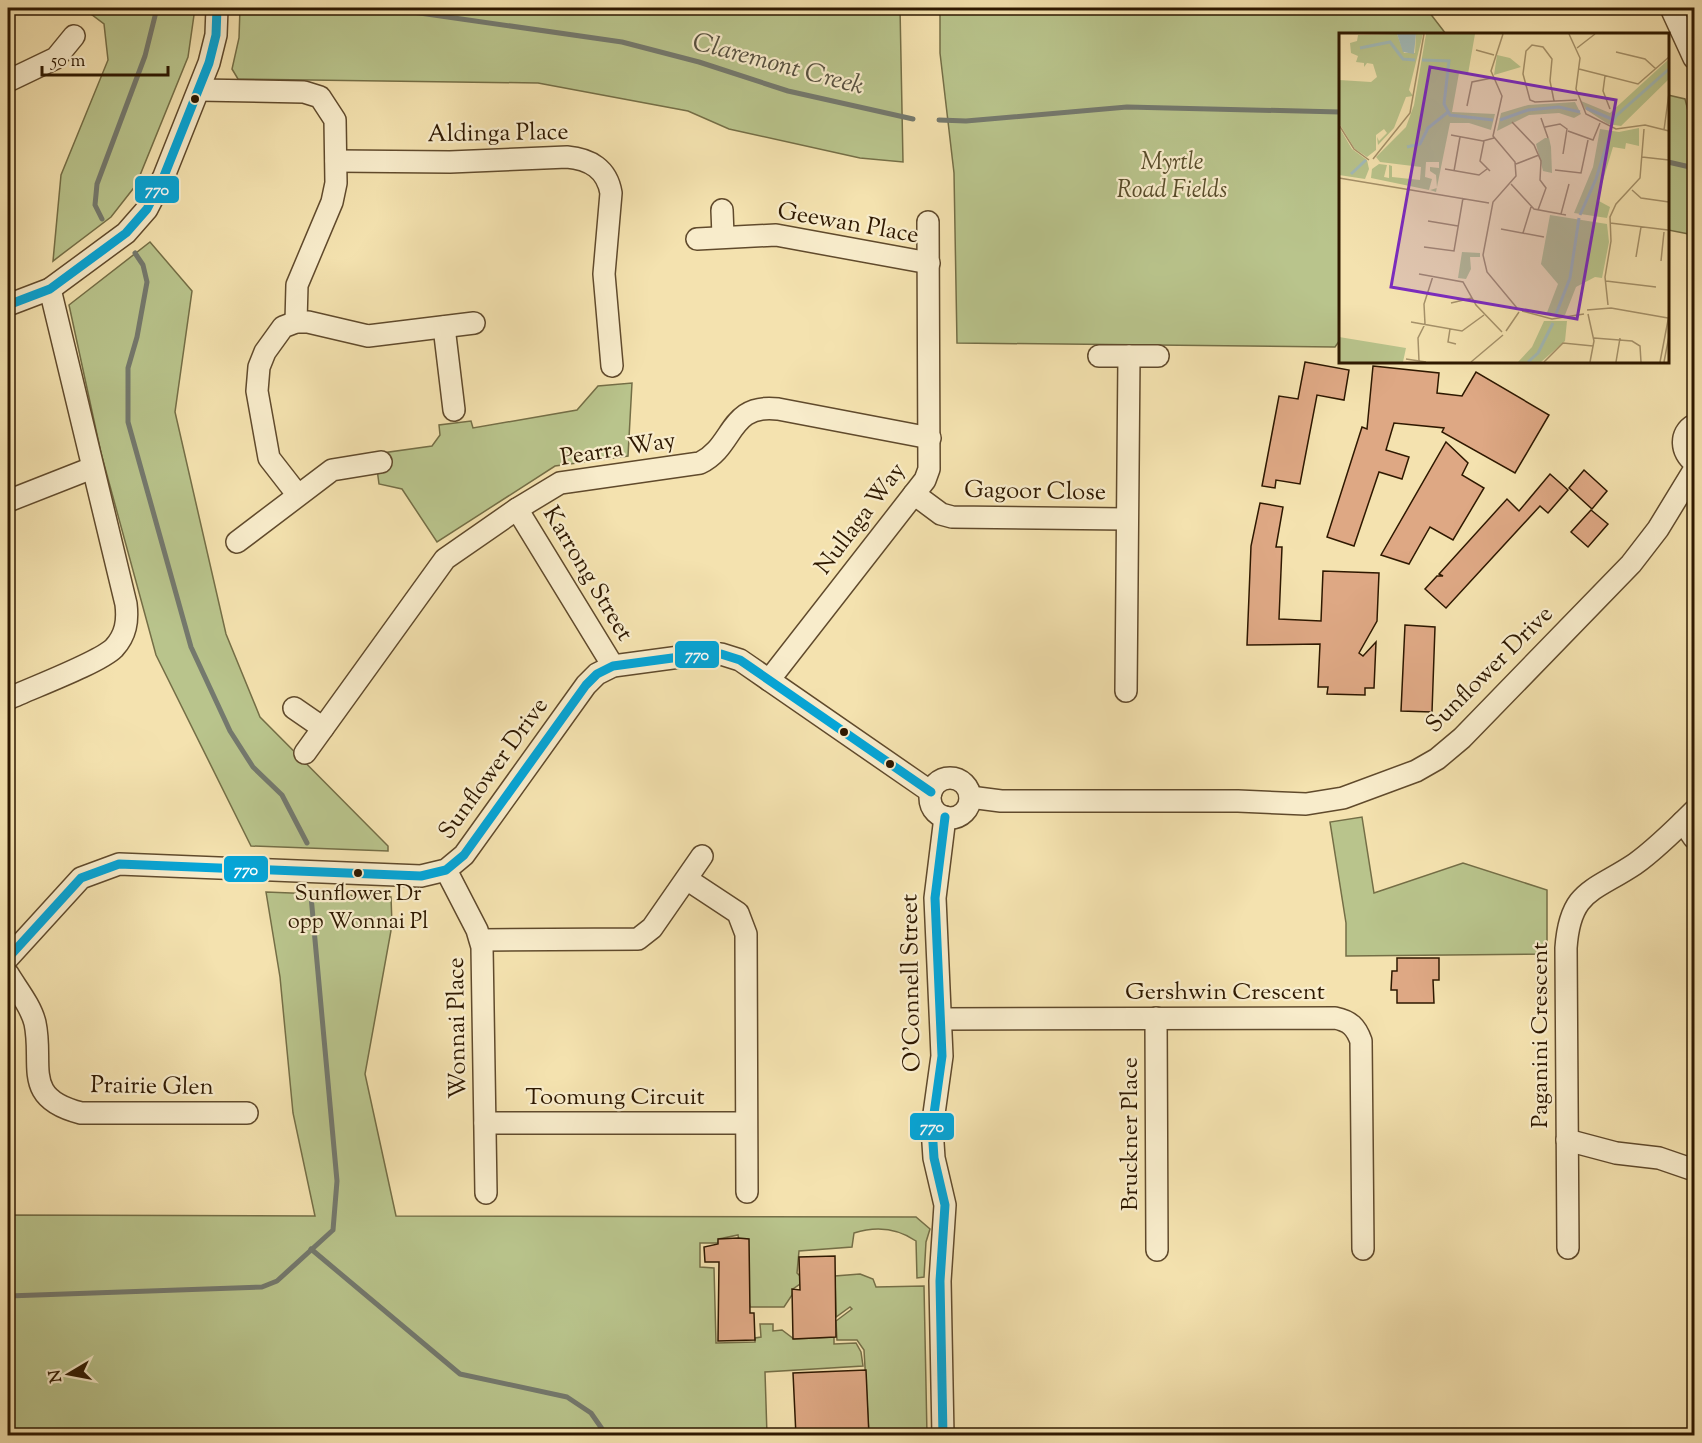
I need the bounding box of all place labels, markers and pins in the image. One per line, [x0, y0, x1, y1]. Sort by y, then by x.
unlabelled marker [189, 93, 201, 105]
unlabelled marker [838, 726, 850, 738]
unlabelled marker [884, 758, 896, 770]
marker: Sunflower Dr opp Wonnai Pl [352, 867, 364, 879]
place label: Sunflower Dr opp Wonnai Pl [288, 879, 428, 939]

